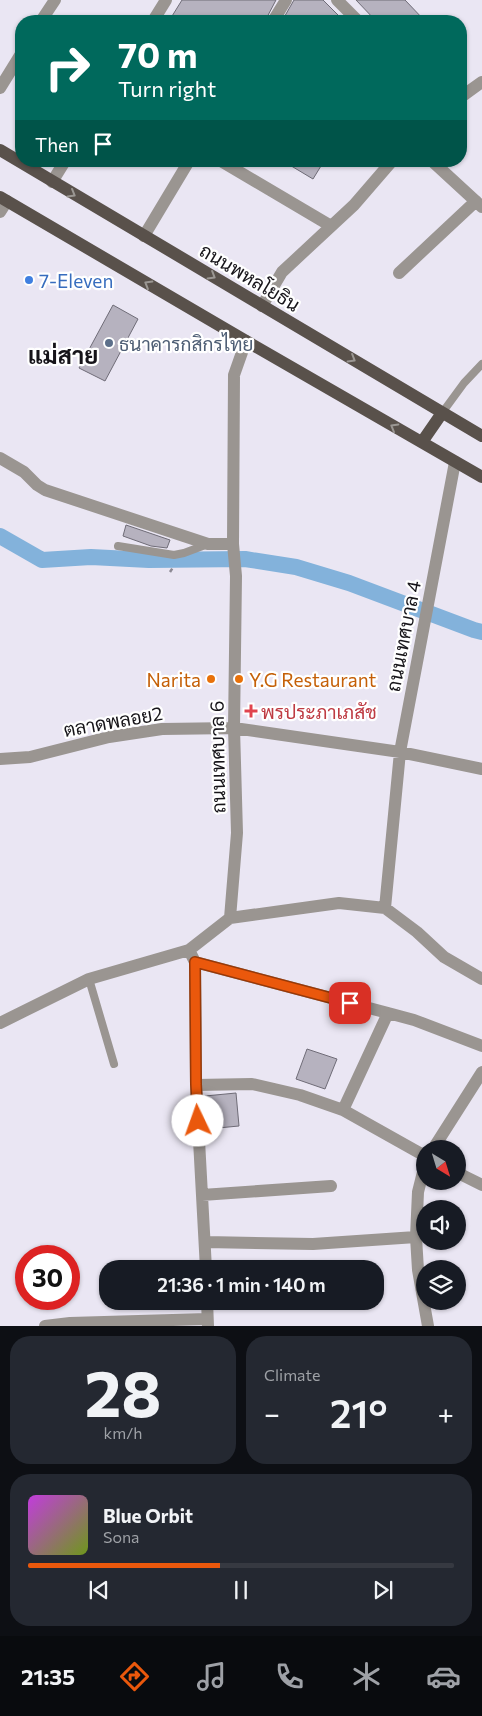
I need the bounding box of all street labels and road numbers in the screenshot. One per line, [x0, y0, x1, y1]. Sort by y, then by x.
street label: ถนนพหลโยธิน [196, 238, 304, 316]
street label: ถนนเทศบาล 4 [381, 579, 425, 693]
street label: ถนนเทศบาล 6 [205, 700, 229, 814]
street label: ตลาดพลอย2 [62, 701, 164, 741]

